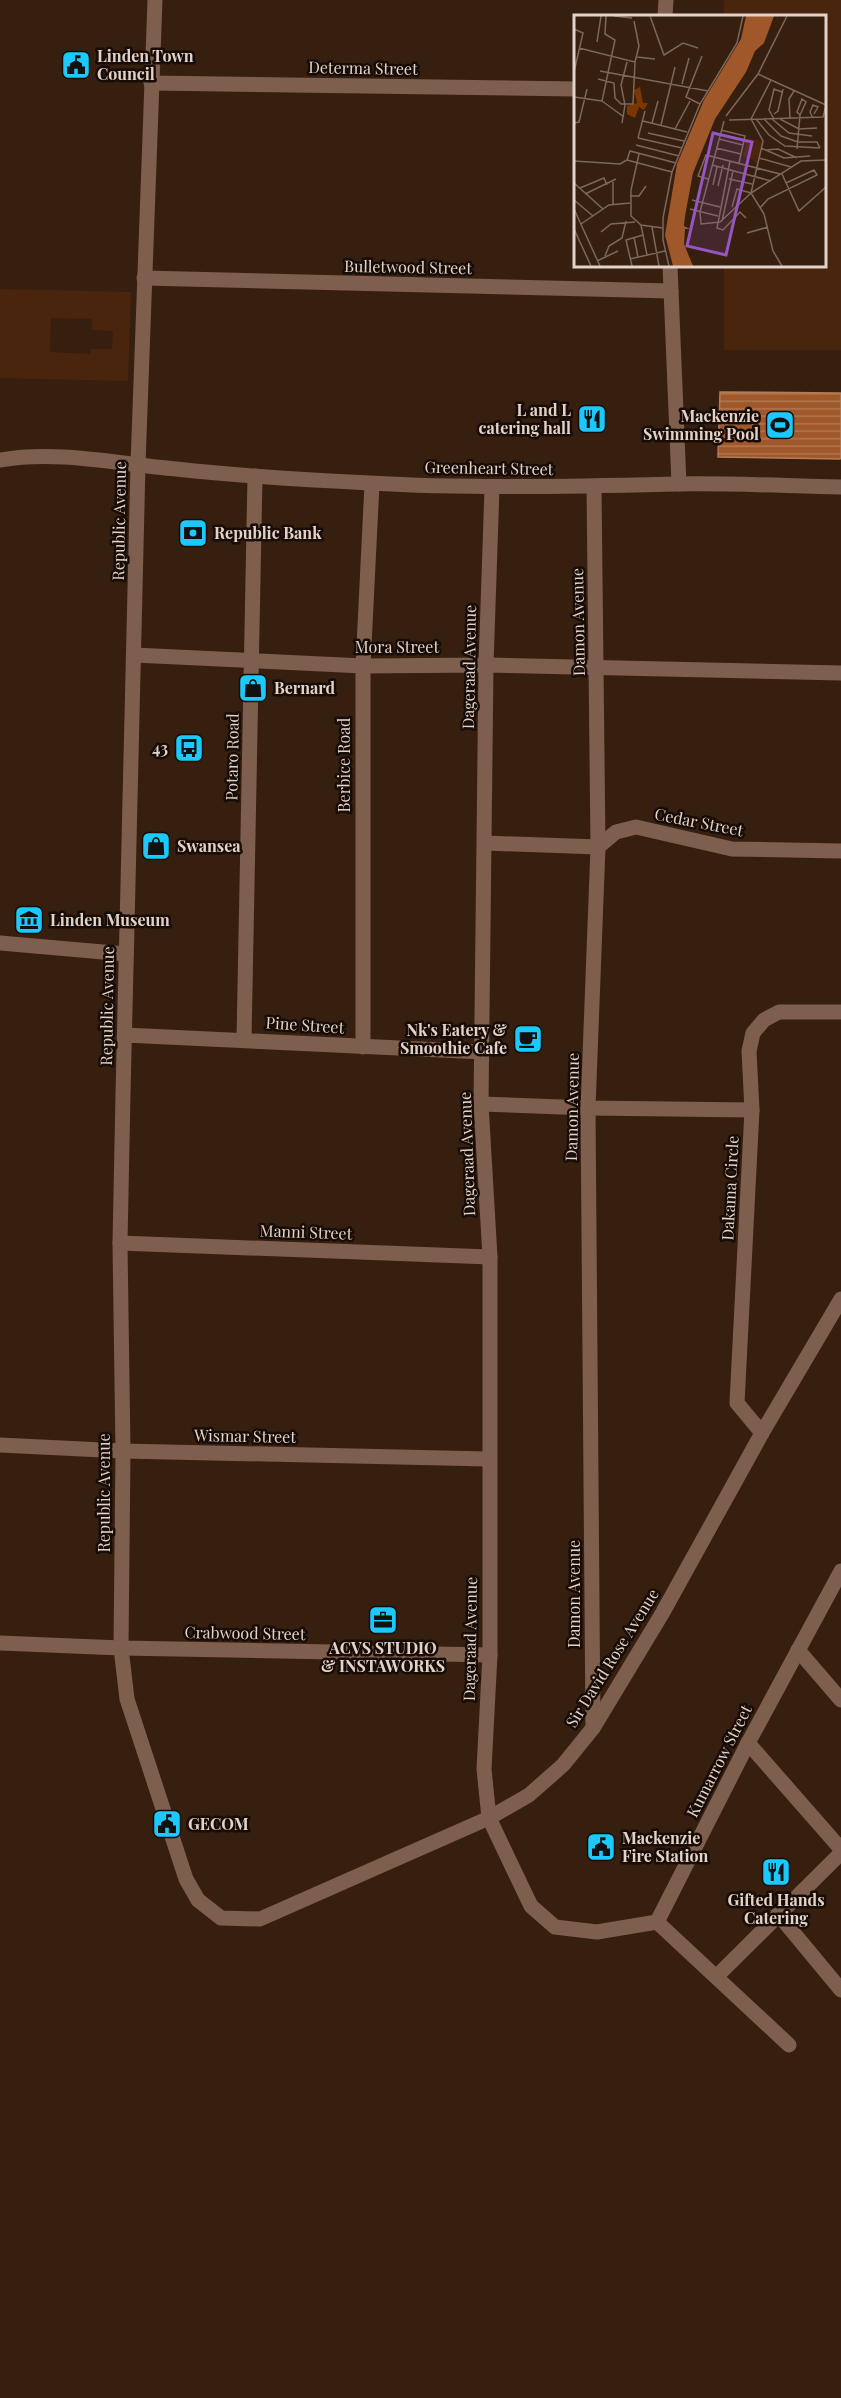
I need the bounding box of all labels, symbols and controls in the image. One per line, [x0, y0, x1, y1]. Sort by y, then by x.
inset map [574, 15, 826, 267]
place label: Linden Town Council [97, 45, 194, 84]
public building icon: Linden Town Council [60, 49, 92, 81]
street label: Determa Street [308, 56, 418, 79]
street label: Bulletwood Street [344, 255, 473, 278]
place label: L and L catering hall [479, 399, 571, 438]
restaurant icon: L and L catering hall [576, 403, 608, 435]
place label: Mackenzie Swimming Pool [643, 405, 759, 444]
sports icon: Mackenzie Swimming Pool [764, 409, 796, 441]
street label: Greenheart Street [424, 456, 554, 479]
street label: Republic Avenue [107, 461, 130, 581]
bank icon: Republic Bank [177, 517, 209, 549]
place label: Republic Bank [214, 522, 322, 543]
street label: Damon Avenue [566, 568, 589, 676]
street label: Dageraad Avenue [457, 605, 480, 729]
street label: Mora Street [355, 636, 439, 657]
shop icon: Bernard [237, 672, 269, 704]
place label: Bernard [274, 677, 336, 698]
street label: Potaro Road [220, 713, 243, 801]
street label: Berbice Road [333, 718, 354, 812]
bus stop icon: 43 [173, 732, 205, 764]
place label: 43 [152, 737, 168, 758]
street label: Cedar Street [653, 803, 746, 840]
shop icon: Swansea [140, 830, 172, 862]
place label: Swansea [177, 835, 241, 856]
museum icon: Linden Museum [13, 904, 45, 936]
place label: Linden Museum [50, 909, 170, 930]
street label: Republic Avenue [95, 946, 118, 1066]
street label: Pine Street [265, 1011, 345, 1038]
place label: Nk's Eatery & Smoothie Cafe [400, 1019, 508, 1058]
cafe icon: Nk's Eatery & Smoothie Cafe [512, 1023, 544, 1055]
street label: Damon Avenue [560, 1053, 583, 1161]
street label: Dageraad Avenue [454, 1091, 479, 1217]
street label: Dakama Circle [716, 1135, 743, 1241]
street label: Manni Street [259, 1219, 353, 1244]
street label: Wismar Street [193, 1424, 296, 1447]
street label: Republic Avenue [93, 1433, 114, 1553]
street label: Damon Avenue [563, 1540, 584, 1648]
street label: Dageraad Avenue [458, 1577, 481, 1701]
street label: Sir David Rose Avenue [560, 1584, 663, 1731]
office icon: ACVS STUDIO & INSTAWORKS [367, 1604, 399, 1636]
street label: Crabwood Street [184, 1621, 306, 1644]
place label: ACVS STUDIO & INSTAWORKS [321, 1637, 445, 1676]
street label: Kumarrow Street [681, 1701, 756, 1821]
public building icon: GECOM [151, 1808, 183, 1840]
place label: GECOM [188, 1813, 249, 1834]
place label: Mackenzie Fire Station [622, 1827, 709, 1866]
public building icon: Mackenzie Fire Station [585, 1831, 617, 1863]
restaurant icon: Gifted Hands Catering [760, 1856, 792, 1888]
place label: Gifted Hands Catering [727, 1889, 825, 1928]

